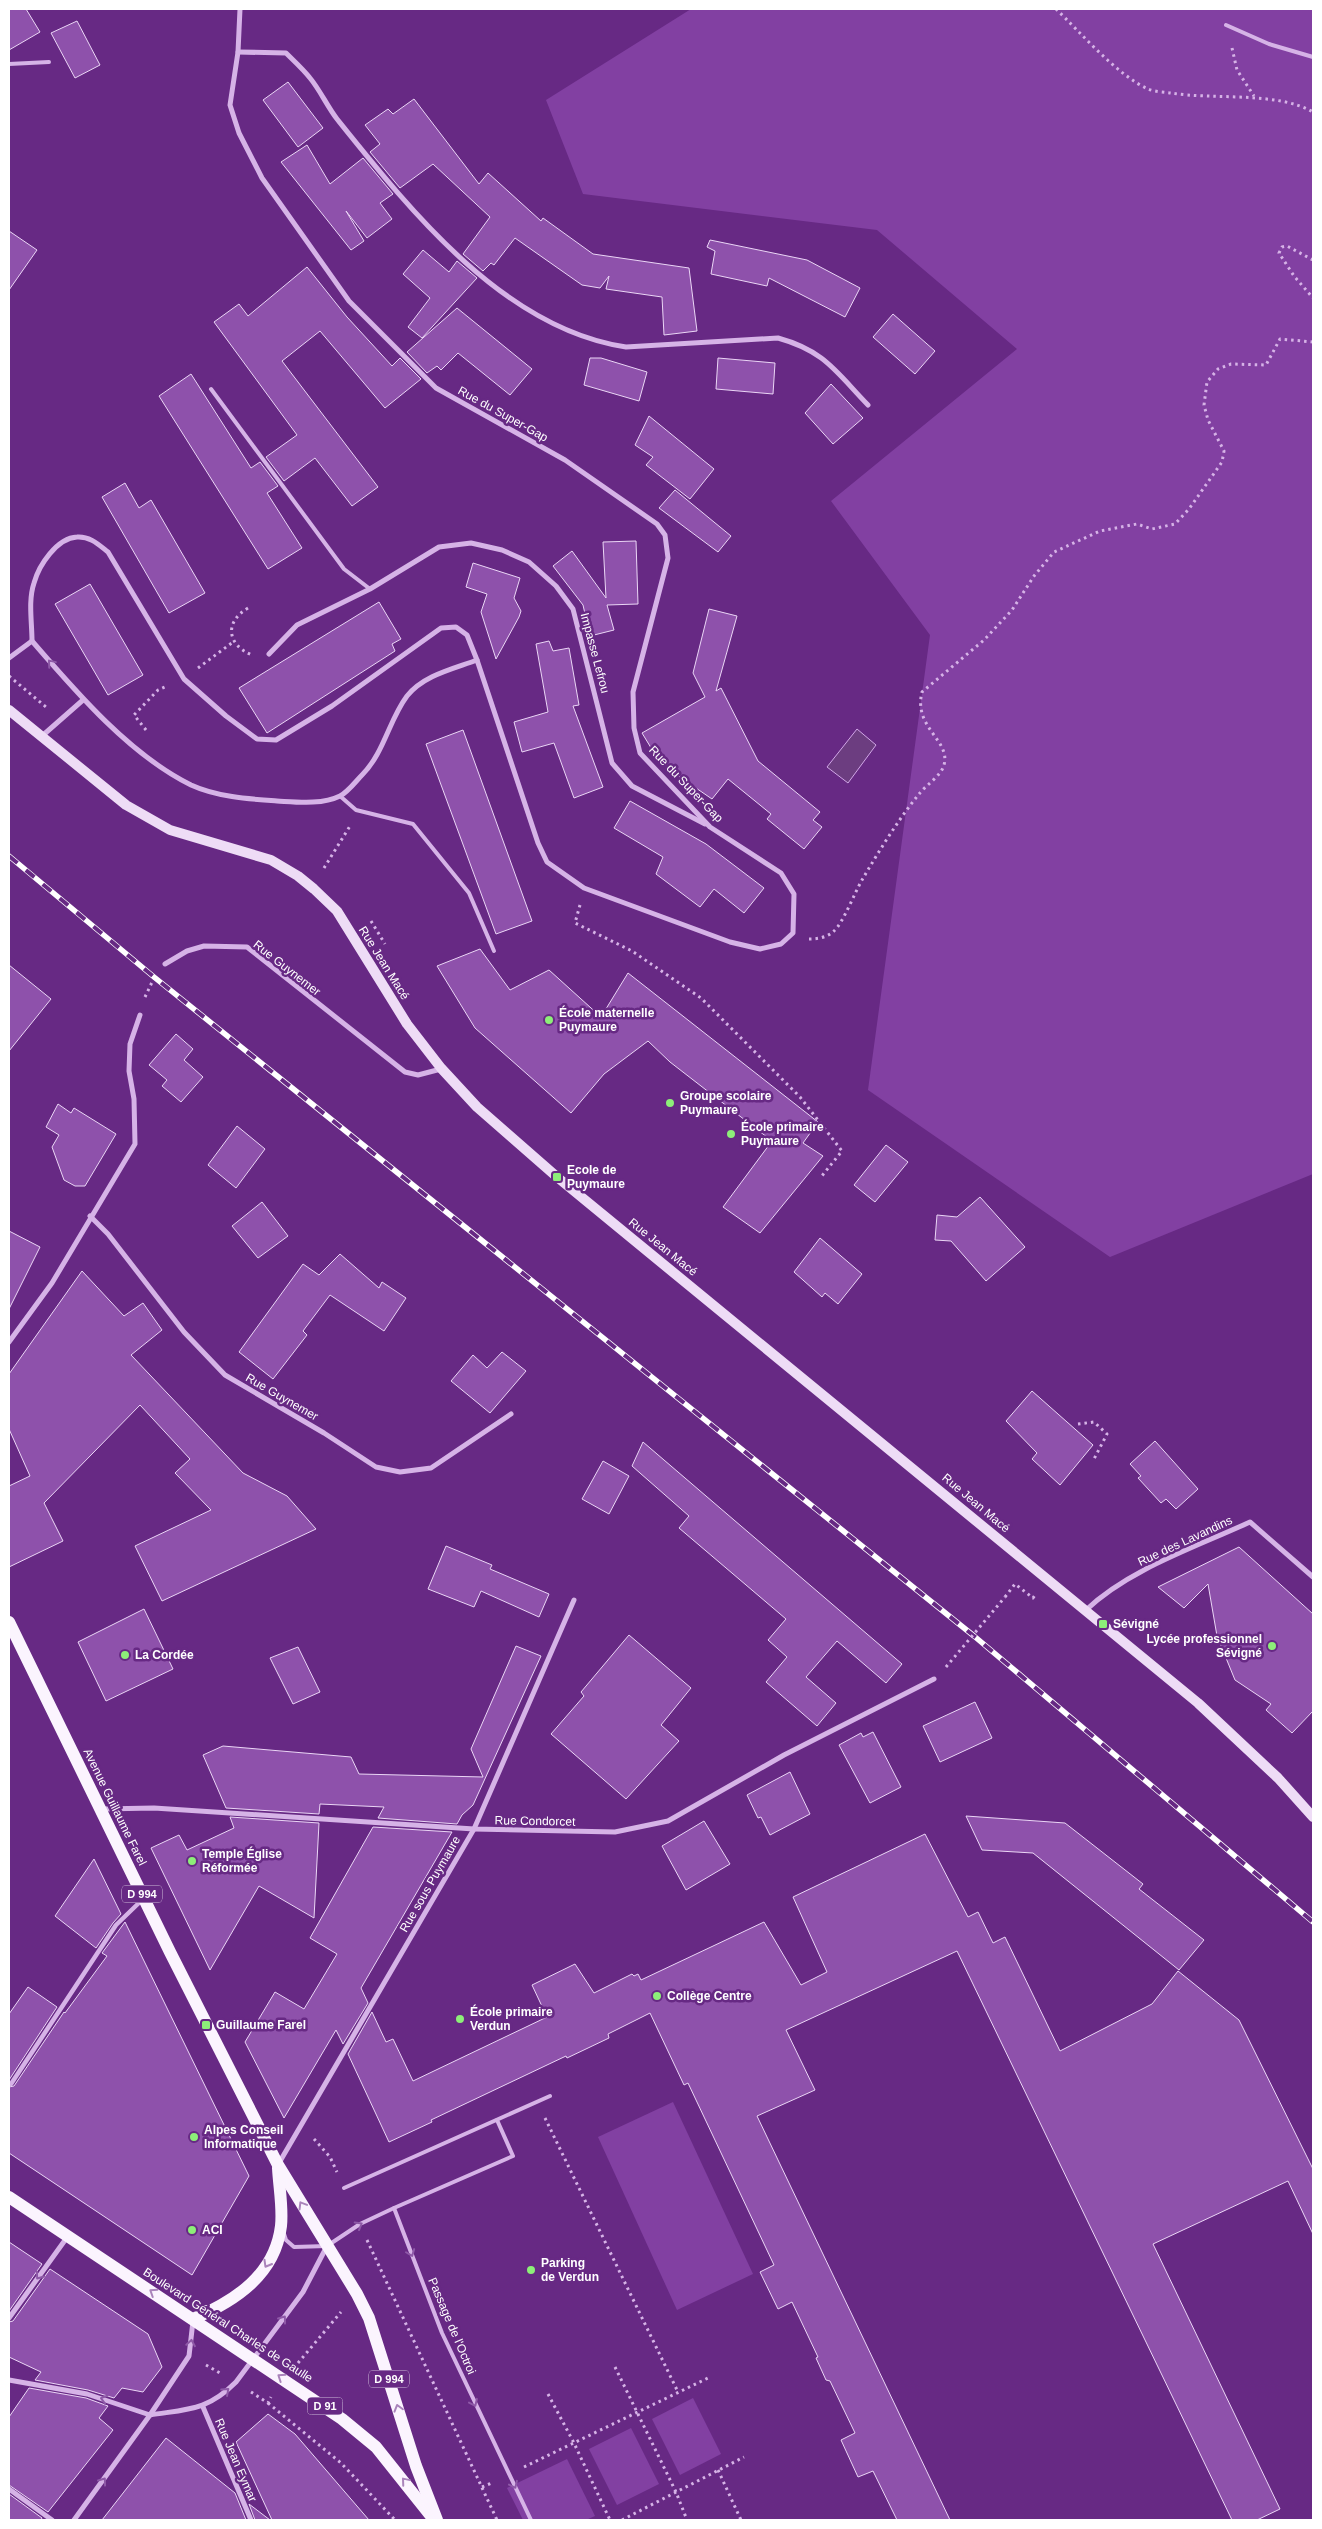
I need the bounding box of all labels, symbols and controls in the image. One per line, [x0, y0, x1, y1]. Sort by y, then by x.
street label: Rue du Super-Gap [456, 383, 551, 445]
street label: Impasse Lefrou [578, 611, 612, 695]
one-way arrow [48, 660, 57, 669]
street label: Rue du Super-Gap [646, 743, 726, 825]
street label: Rue Jean Macé [356, 924, 412, 1003]
street label: Rue Guynemer [251, 937, 323, 999]
place label: École maternelle Puymaure [559, 1005, 655, 1034]
marker: École maternelle Puymaure [543, 1014, 555, 1026]
place label: Groupe scolaire Puymaure [680, 1089, 772, 1117]
marker: Groupe scolaire Puymaure [664, 1097, 676, 1109]
place label: École primaire Puymaure [741, 1119, 824, 1148]
marker: École primaire Puymaure [725, 1128, 737, 1140]
place label: Ecole de Puymaure [567, 1163, 625, 1191]
marker: Ecole de Puymaure [551, 1171, 563, 1183]
street label: Rue Jean Macé [626, 1215, 700, 1279]
street label: Rue Guynemer [243, 1371, 321, 1423]
street label: Rue Jean Macé [939, 1471, 1013, 1536]
street label: Rue des Lavandins [1135, 1513, 1235, 1569]
place label: Sévigné [1113, 1617, 1159, 1631]
marker: Sévigné [1097, 1618, 1109, 1630]
place label: Lycée professionnel Sévigné [1146, 1632, 1262, 1660]
marker: Lycée professionnel Sévigné [1266, 1640, 1278, 1652]
place label: La Cordée [135, 1648, 194, 1662]
marker: La Cordée [119, 1649, 131, 1661]
street label: Avenue Guillaume Farel [81, 1746, 149, 1868]
street label: Rue Condorcet [495, 1813, 576, 1829]
street label: Rue sous Puymaure [397, 1833, 463, 1935]
place label: Temple Église Réformée [202, 1846, 282, 1875]
marker: Temple Église Réformée [186, 1855, 198, 1867]
road number: D 994 [122, 1886, 162, 1902]
place label: Collège Centre [667, 1989, 752, 2003]
marker: Collège Centre [651, 1990, 663, 2002]
place label: École primaire Verdun [470, 2004, 553, 2033]
marker: École primaire Verdun [454, 2013, 466, 2025]
place label: Guillaume Farel [216, 2018, 306, 2032]
marker: Guillaume Farel [200, 2019, 212, 2031]
place label: Alpes Conseil Informatique [204, 2123, 283, 2151]
marker: Alpes Conseil Informatique [188, 2131, 200, 2143]
one-way arrow [299, 2202, 309, 2211]
one-way arrow [354, 2221, 363, 2231]
place label: ACI [202, 2223, 223, 2237]
marker: ACI [186, 2224, 198, 2236]
one-way arrow [405, 2248, 415, 2257]
place label: Parking de Verdun [541, 2256, 599, 2284]
one-way arrow [263, 2258, 273, 2267]
marker: Parking de Verdun [525, 2264, 537, 2276]
street label: Boulevard Général Charles de Gaulle [141, 2265, 316, 2385]
one-way arrow [36, 2270, 46, 2279]
street label: Passage de l'Octroi [425, 2276, 479, 2376]
one-way arrow [149, 2288, 158, 2298]
one-way arrow [277, 2315, 286, 2325]
one-way arrow [185, 2339, 196, 2347]
road number: D 994 [369, 2370, 409, 2388]
one-way arrow [278, 2373, 287, 2383]
one-way arrow [220, 2388, 229, 2397]
one-way arrow [100, 2395, 108, 2405]
one-way arrow [468, 2397, 478, 2406]
road number: D 91 [308, 2398, 342, 2414]
one-way arrow [393, 2405, 403, 2413]
street label: Rue Jean Eymar [212, 2416, 260, 2504]
one-way arrow [97, 2477, 106, 2487]
one-way arrow [402, 2478, 410, 2487]
one-way arrow [508, 2480, 518, 2489]

